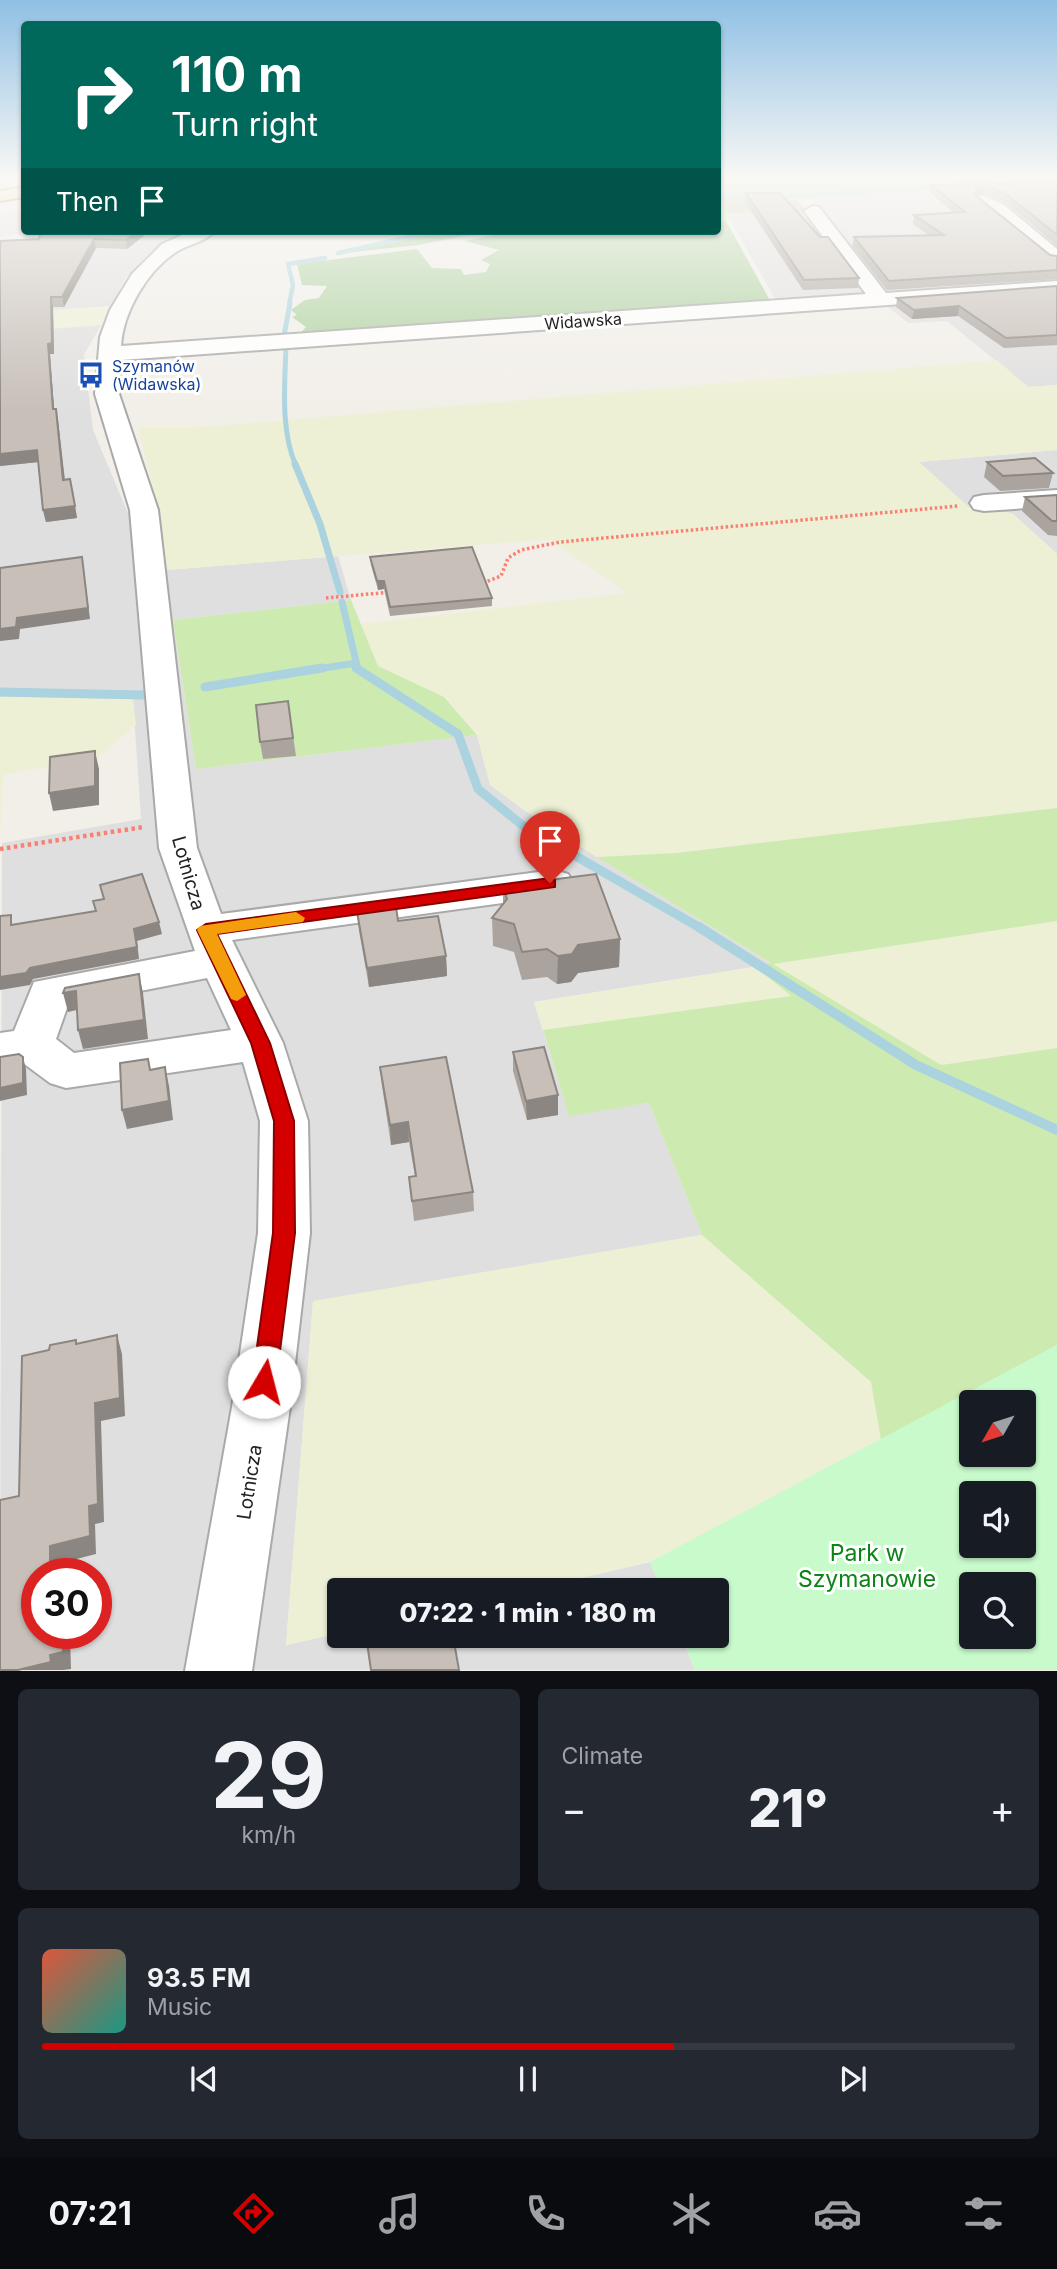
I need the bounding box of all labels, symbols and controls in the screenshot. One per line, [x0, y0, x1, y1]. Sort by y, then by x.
text: 110 m [171, 45, 303, 104]
icon: right [56, 49, 147, 140]
text: Turn right [171, 105, 318, 144]
icon: arrive [133, 182, 171, 220]
text: Then [56, 186, 119, 217]
street label: Widawska [544, 308, 622, 334]
place label: Szymanów (Widawska) [112, 356, 201, 394]
bus stop icon: Szymanów (Widawska) [76, 360, 106, 390]
pin [520, 811, 580, 883]
icon: arrive [531, 822, 569, 860]
street label: Lotnicza [167, 833, 210, 913]
position arrow [227, 1345, 301, 1419]
north arrow [959, 1390, 1036, 1466]
map controls [959, 1390, 1036, 1649]
street label: Lotnicza [232, 1443, 267, 1521]
button: sound [959, 1481, 1036, 1558]
park label: Park w Szymanowie [798, 1539, 936, 1593]
speed limit sign: 30 [21, 1558, 112, 1649]
button: search [959, 1572, 1036, 1649]
text: 07:22 · 1 min · 180 m [400, 1597, 656, 1628]
text: 29 [211, 1720, 327, 1830]
text: Climate [562, 1742, 643, 1770]
text: 21° [748, 1777, 828, 1840]
text: − [562, 1786, 587, 1832]
text: + [990, 1786, 1015, 1832]
text: km/h [241, 1821, 296, 1849]
text: 93.5 FM [147, 1962, 251, 1993]
text: Music [147, 1993, 212, 2021]
icon: previous [185, 2060, 223, 2098]
icon: pause [509, 2060, 547, 2098]
icon: next [834, 2060, 872, 2098]
icon: directions [229, 2189, 278, 2238]
icon: music [375, 2189, 424, 2238]
icon: phone [521, 2189, 570, 2238]
icon: climate [667, 2189, 716, 2238]
icon: car [813, 2189, 862, 2238]
icon: filters [959, 2189, 1008, 2238]
text: 07:21 [49, 2194, 132, 2233]

